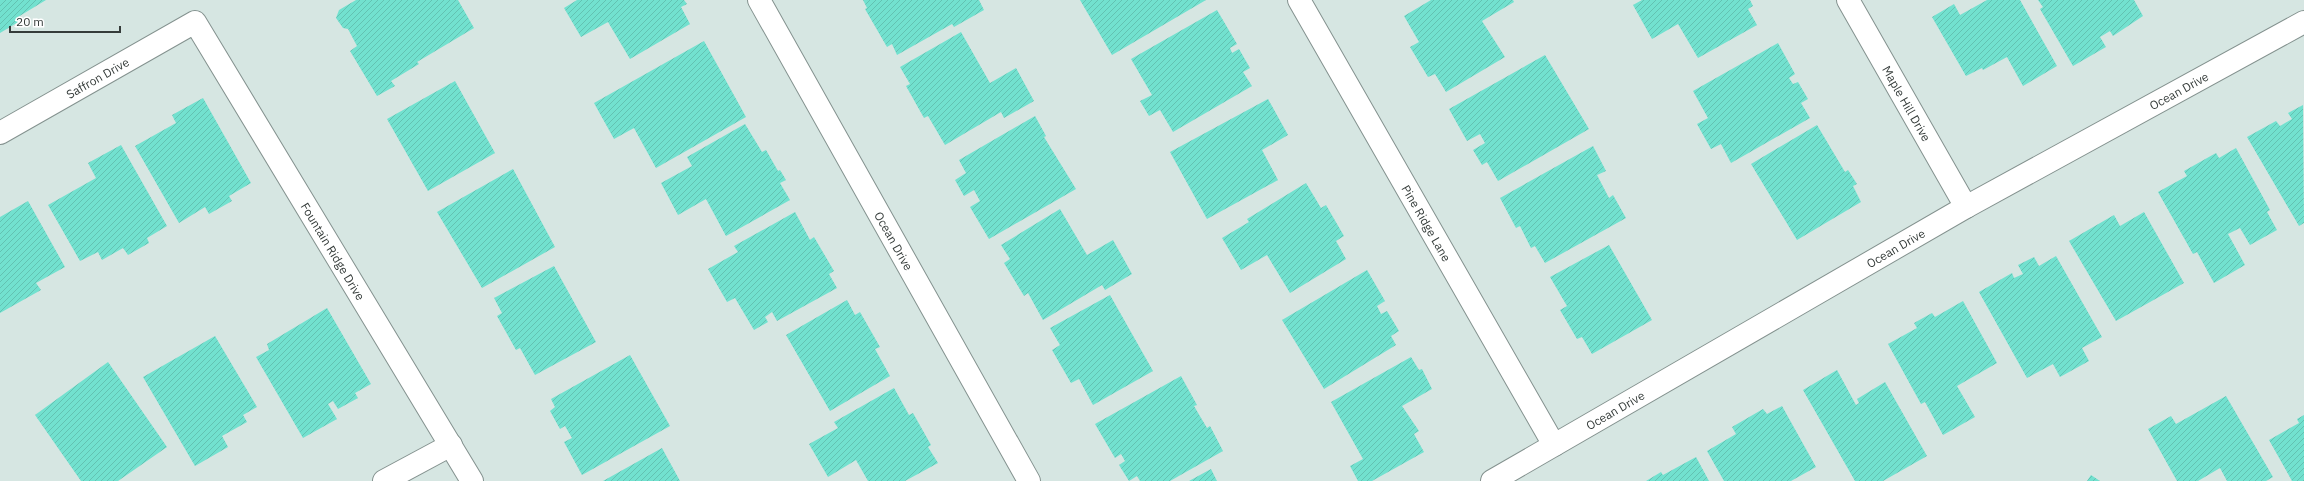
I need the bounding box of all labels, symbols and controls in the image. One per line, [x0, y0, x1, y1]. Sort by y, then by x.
scale bar [10, 8, 120, 34]
text: 20 m [16, 14, 44, 29]
street label: Saffron Drive [63, 54, 132, 101]
street label: Maple Hill Drive [1879, 63, 1935, 144]
street label: Ocean Drive [2147, 68, 2211, 113]
street label: Pine Ridge Lane [1399, 182, 1455, 264]
street label: Fountain Ridge Drive [298, 200, 369, 303]
street label: Ocean Drive [872, 209, 917, 273]
street label: Ocean Drive [1864, 225, 1928, 271]
street label: Ocean Drive [1583, 387, 1647, 433]

